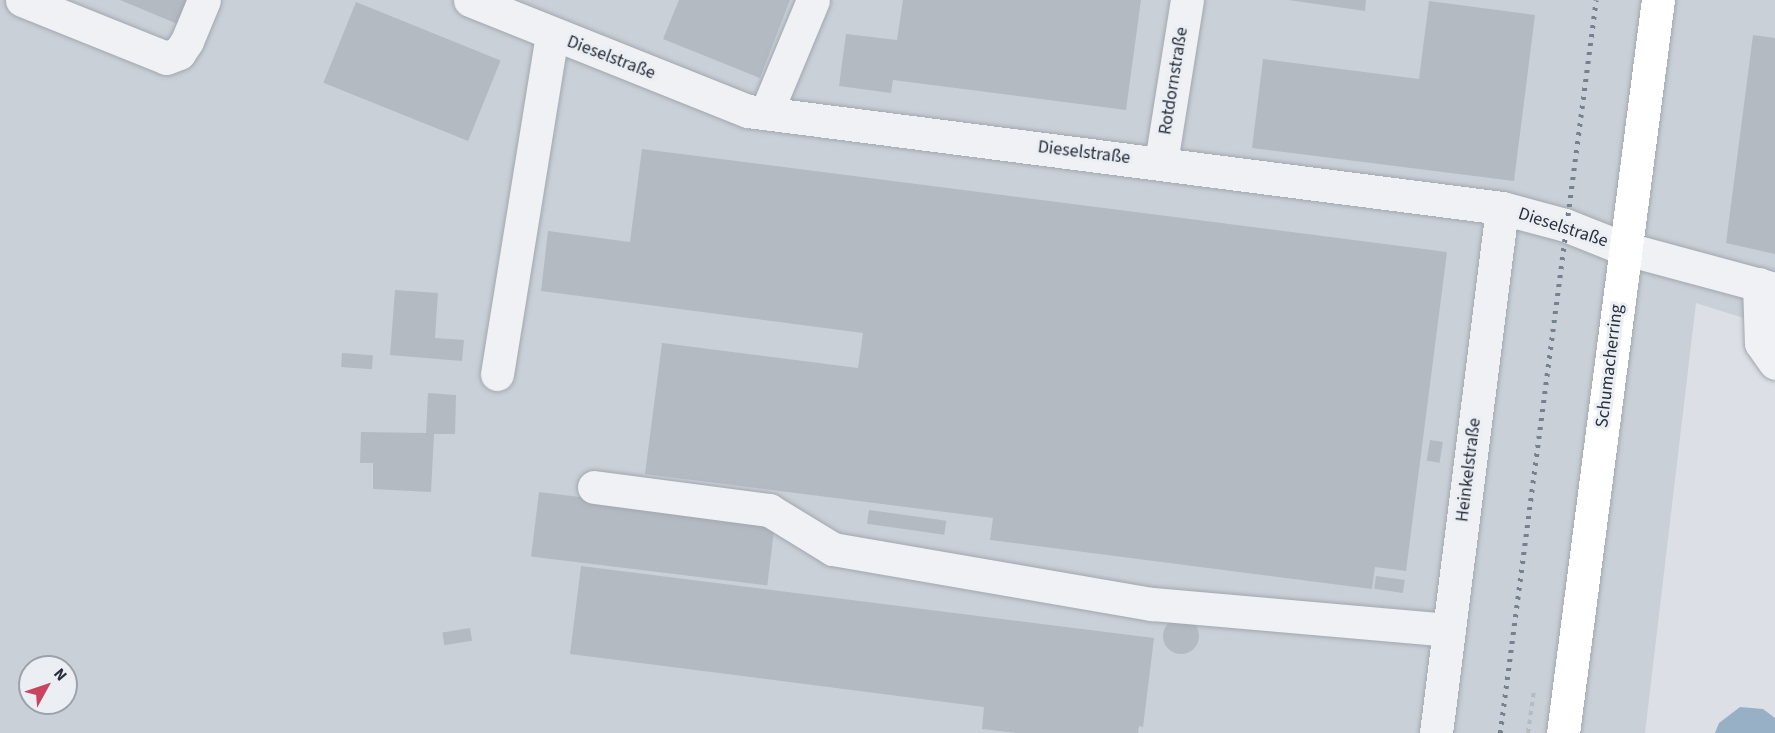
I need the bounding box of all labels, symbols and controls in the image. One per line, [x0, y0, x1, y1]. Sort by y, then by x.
street label: Rotdornstraße [1155, 26, 1193, 136]
street label: Dieselstraße [564, 31, 658, 85]
street label: Dieselstraße [1037, 137, 1131, 169]
street label: Dieselstraße [1515, 203, 1611, 253]
street label: Schumacherring [1592, 303, 1628, 429]
street label: Heinkelstraße [1452, 417, 1486, 523]
north arrow [18, 655, 78, 715]
text: N [48, 664, 72, 686]

